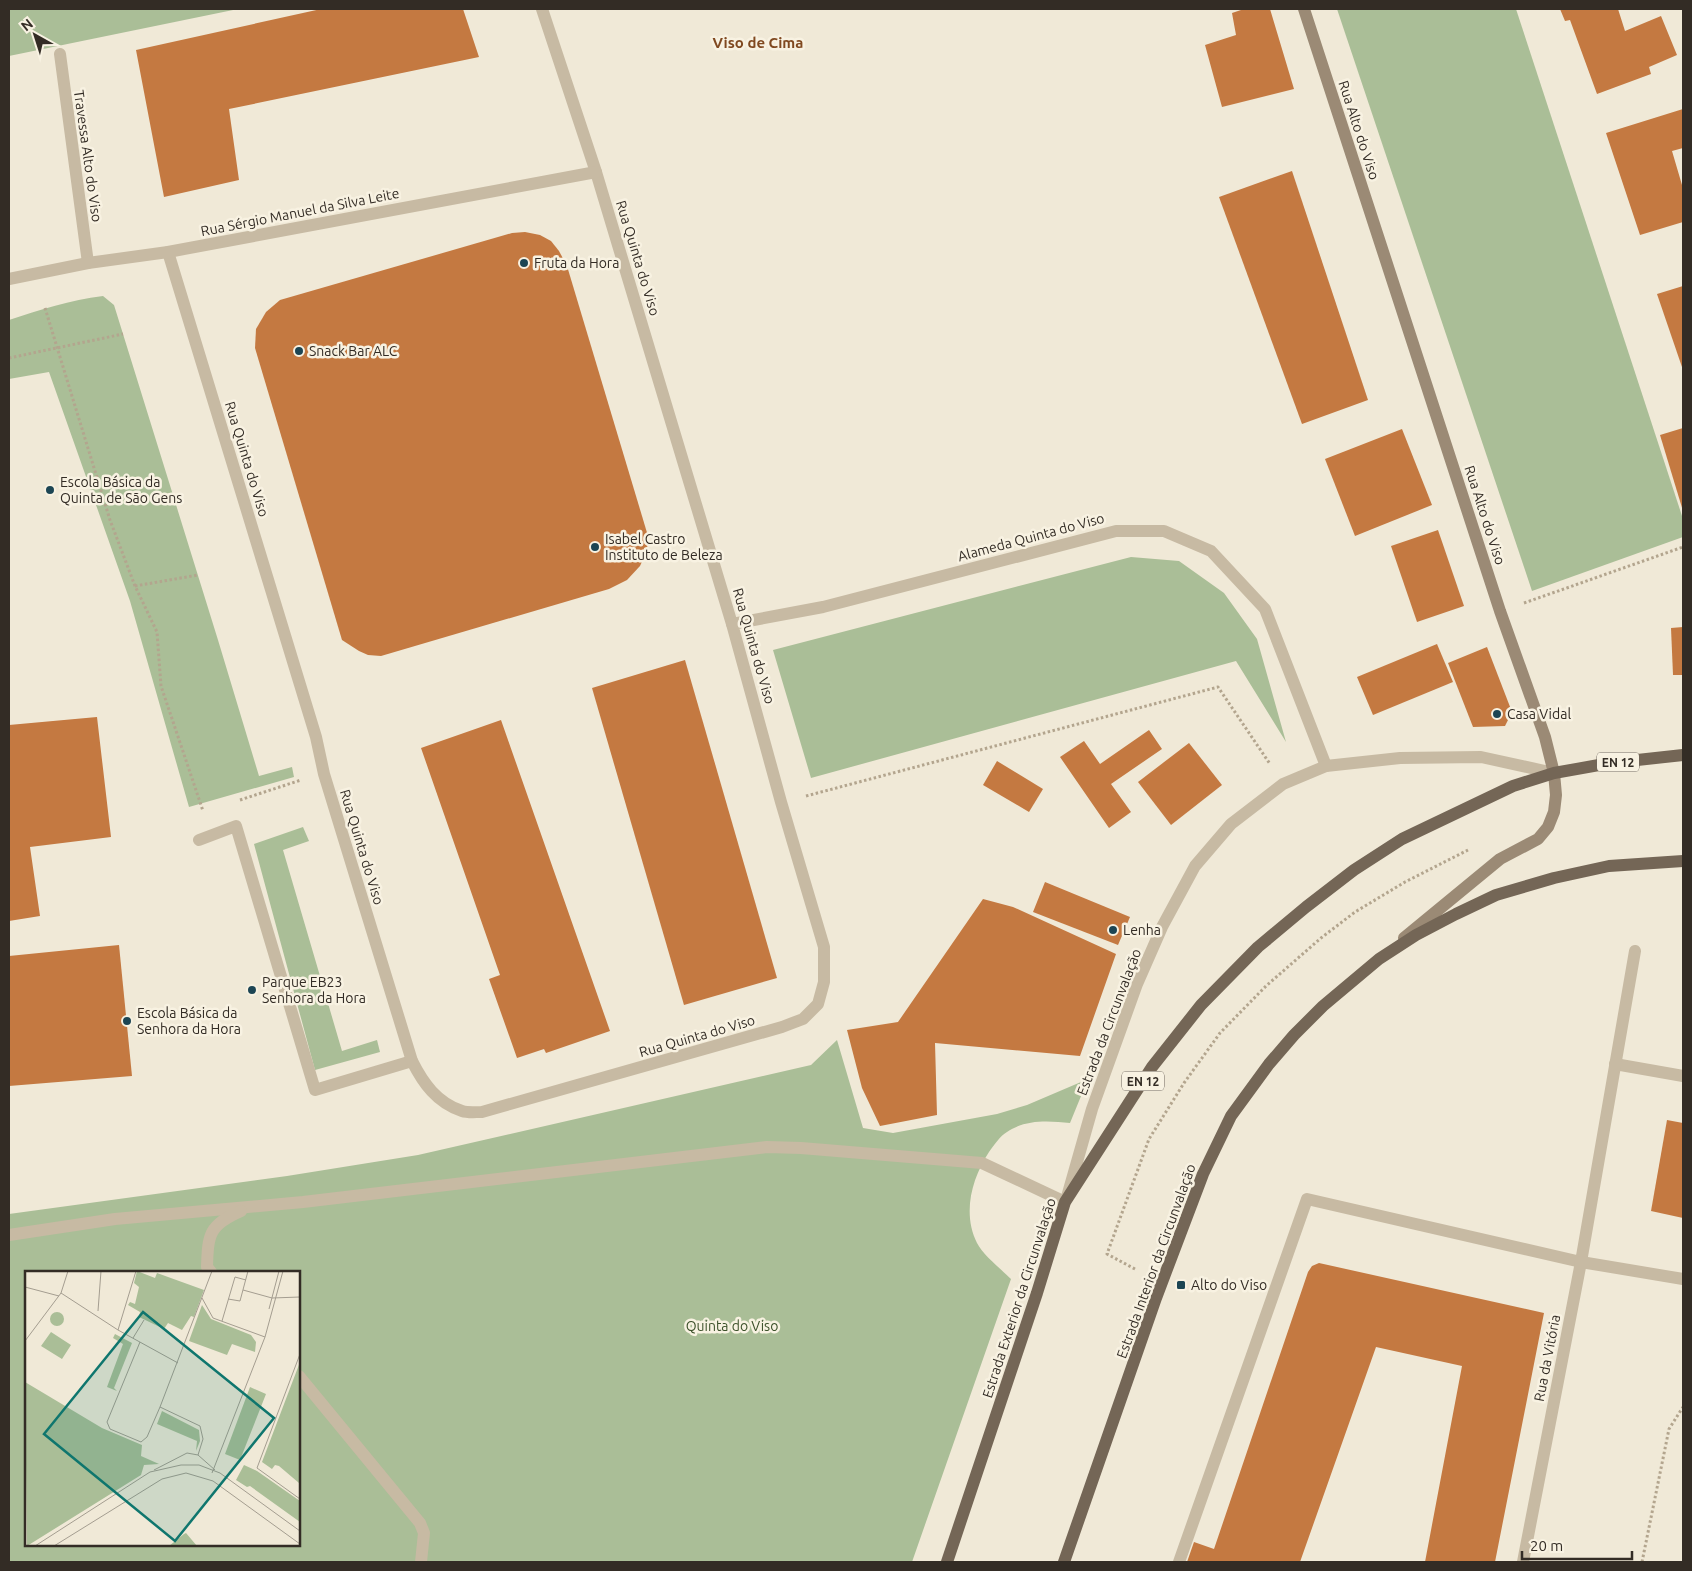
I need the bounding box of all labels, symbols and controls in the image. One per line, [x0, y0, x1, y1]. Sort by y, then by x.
north arrow [10, 10, 60, 60]
text: N [18, 15, 36, 34]
district label: Viso de Cima [713, 34, 803, 51]
street label: Rua Alto do Viso [1335, 78, 1383, 182]
street label: Travessa Alto do Viso [71, 89, 105, 223]
street label: Rua Sérgio Manuel da Silva Leite [199, 185, 401, 239]
street label: Rua Quinta do Viso [613, 198, 663, 318]
place label: Fruta da Hora [534, 255, 619, 271]
marker: Fruta da Hora [518, 257, 530, 269]
place label: Snack Bar ALC [309, 343, 398, 359]
marker: Snack Bar ALC [293, 345, 305, 357]
street label: Rua Quinta do Viso [222, 399, 272, 519]
street label: Rua Alto do Viso [1461, 463, 1509, 567]
place label: Escola Básica da Quinta de São Gens [60, 474, 182, 506]
marker: Escola Básica da Quinta de São Gens [44, 484, 56, 496]
street label: Alameda Quinta do Viso [956, 510, 1106, 564]
place label: Isabel Castro Instituto de Beleza [605, 531, 723, 563]
marker: Isabel Castro Instituto de Beleza [589, 541, 601, 553]
street label: Rua Quinta do Viso [730, 586, 778, 706]
place label: Casa Vidal [1507, 706, 1571, 722]
marker: Casa Vidal [1491, 708, 1503, 720]
road number: EN 12 [1597, 752, 1639, 772]
street label: Rua Quinta do Viso [337, 787, 387, 907]
place label: Lenha [1123, 922, 1161, 938]
marker: Lenha [1107, 924, 1119, 936]
street label: Estrada da Circunvalação [1074, 946, 1144, 1098]
place label: Parque EB23 Senhora da Hora [262, 974, 366, 1006]
marker: Parque EB23 Senhora da Hora [246, 984, 258, 996]
place label: Escola Básica da Senhora da Hora [137, 1005, 241, 1037]
street label: Rua Quinta do Viso [637, 1012, 757, 1060]
marker: Escola Básica da Senhora da Hora [121, 1015, 133, 1027]
road number: EN 12 [1122, 1072, 1164, 1090]
street label: Estrada Interior da Circunvalação [1113, 1162, 1199, 1360]
street label: Estrada Exterior da Circunvalação [979, 1196, 1059, 1400]
inset map [25, 1271, 300, 1546]
place label: Alto do Viso [1191, 1277, 1267, 1293]
marker: Alto do Viso [1175, 1279, 1187, 1291]
street label: Rua da Vitória [1531, 1313, 1563, 1403]
park label: Quinta do Viso [686, 1318, 778, 1334]
scale bar [1522, 1528, 1632, 1560]
text: 20 m [1530, 1537, 1563, 1554]

